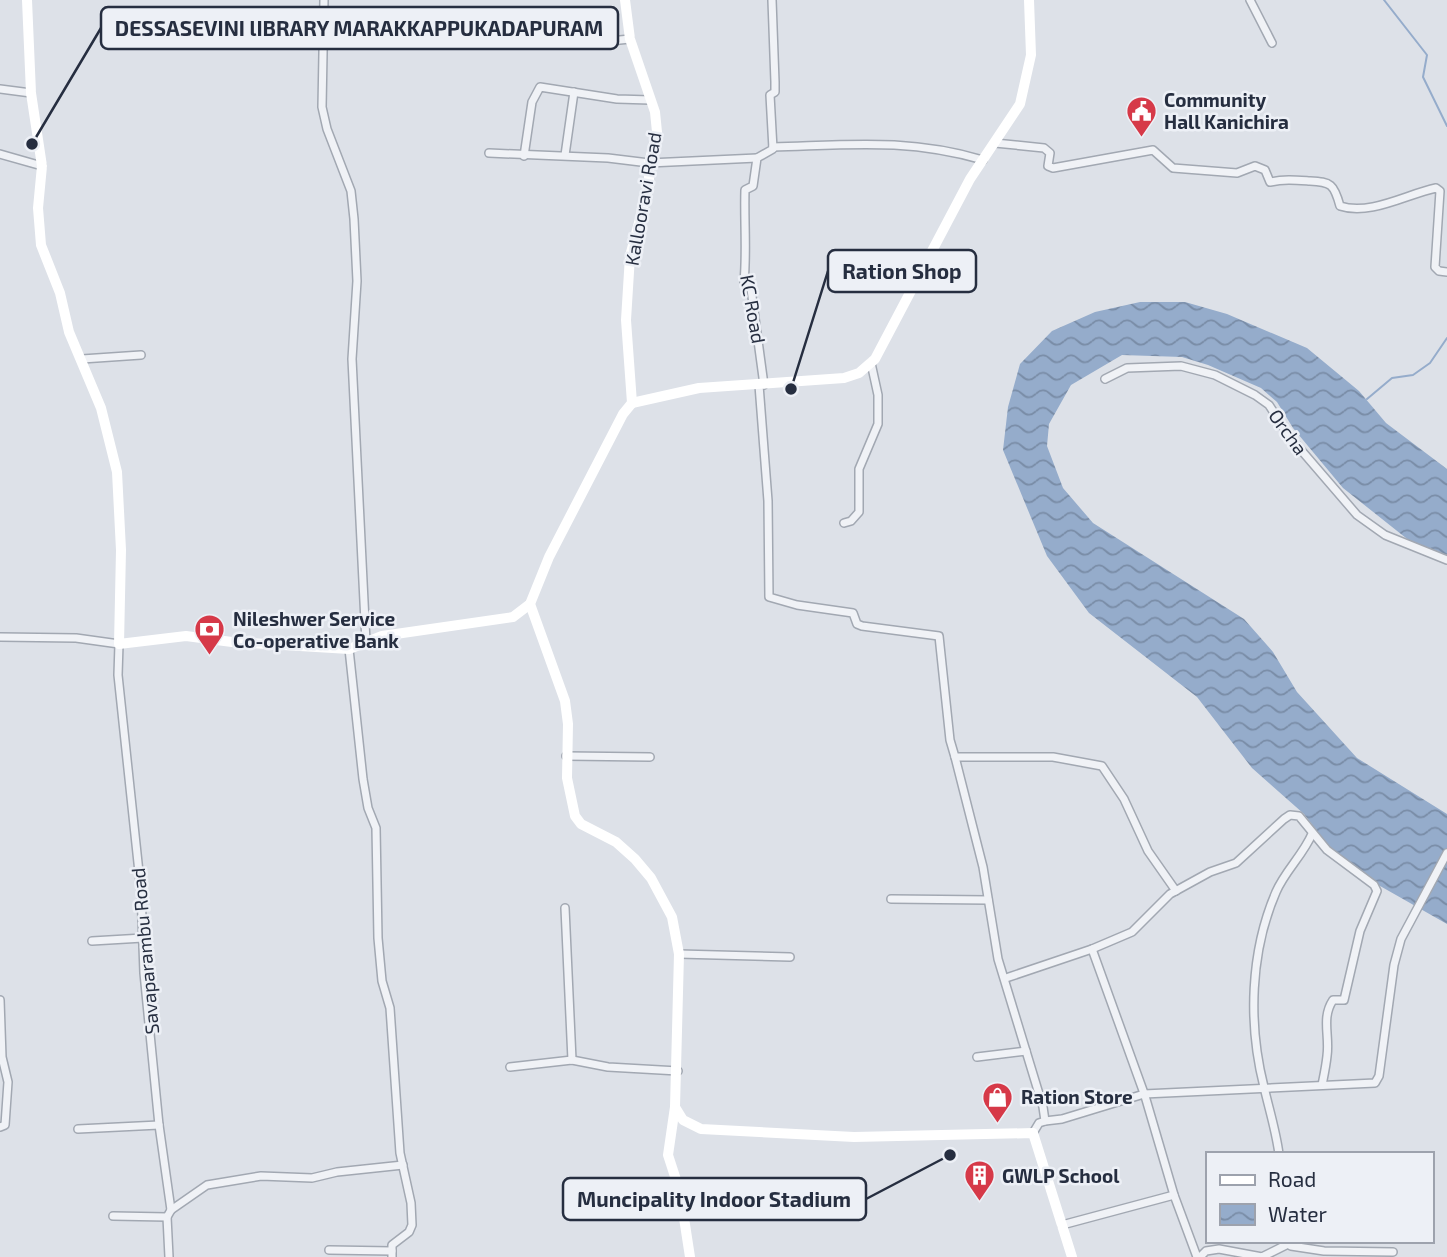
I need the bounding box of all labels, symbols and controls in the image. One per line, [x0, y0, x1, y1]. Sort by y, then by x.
callout: DESSASEVINI lIBRARY MARAKKAPPUKADAPURAM [101, 7, 618, 49]
text: DESSASEVINI lIBRARY MARAKKAPPUKADAPURAM [115, 15, 603, 40]
place label: Community Hall Kanichira [1164, 88, 1289, 133]
public building icon: Community Hall Kanichira [1124, 94, 1158, 138]
street label: Kallooravi Road [619, 130, 666, 268]
callout: Ration Shop [828, 250, 976, 292]
text: Ration Shop [842, 258, 962, 283]
street label: KC Road [736, 273, 771, 345]
street label: Orcha [1264, 404, 1313, 459]
place label: Nileshwer Service Co-operative Bank [233, 607, 399, 652]
bank icon: Nileshwer Service Co-operative Bank [193, 613, 227, 657]
street label: Savaparambu Road [126, 867, 163, 1035]
shop icon: Ration Store [981, 1080, 1015, 1124]
place label: Ration Store [1021, 1085, 1133, 1108]
legend [1206, 1152, 1433, 1243]
building icon: GWLP School [962, 1159, 996, 1203]
place label: GWLP School [1002, 1164, 1120, 1187]
text: Road [1268, 1166, 1316, 1191]
callout: Muncipality Indoor Stadium [563, 1178, 866, 1220]
text: Muncipality Indoor Stadium [577, 1186, 851, 1212]
text: Water [1268, 1201, 1327, 1226]

